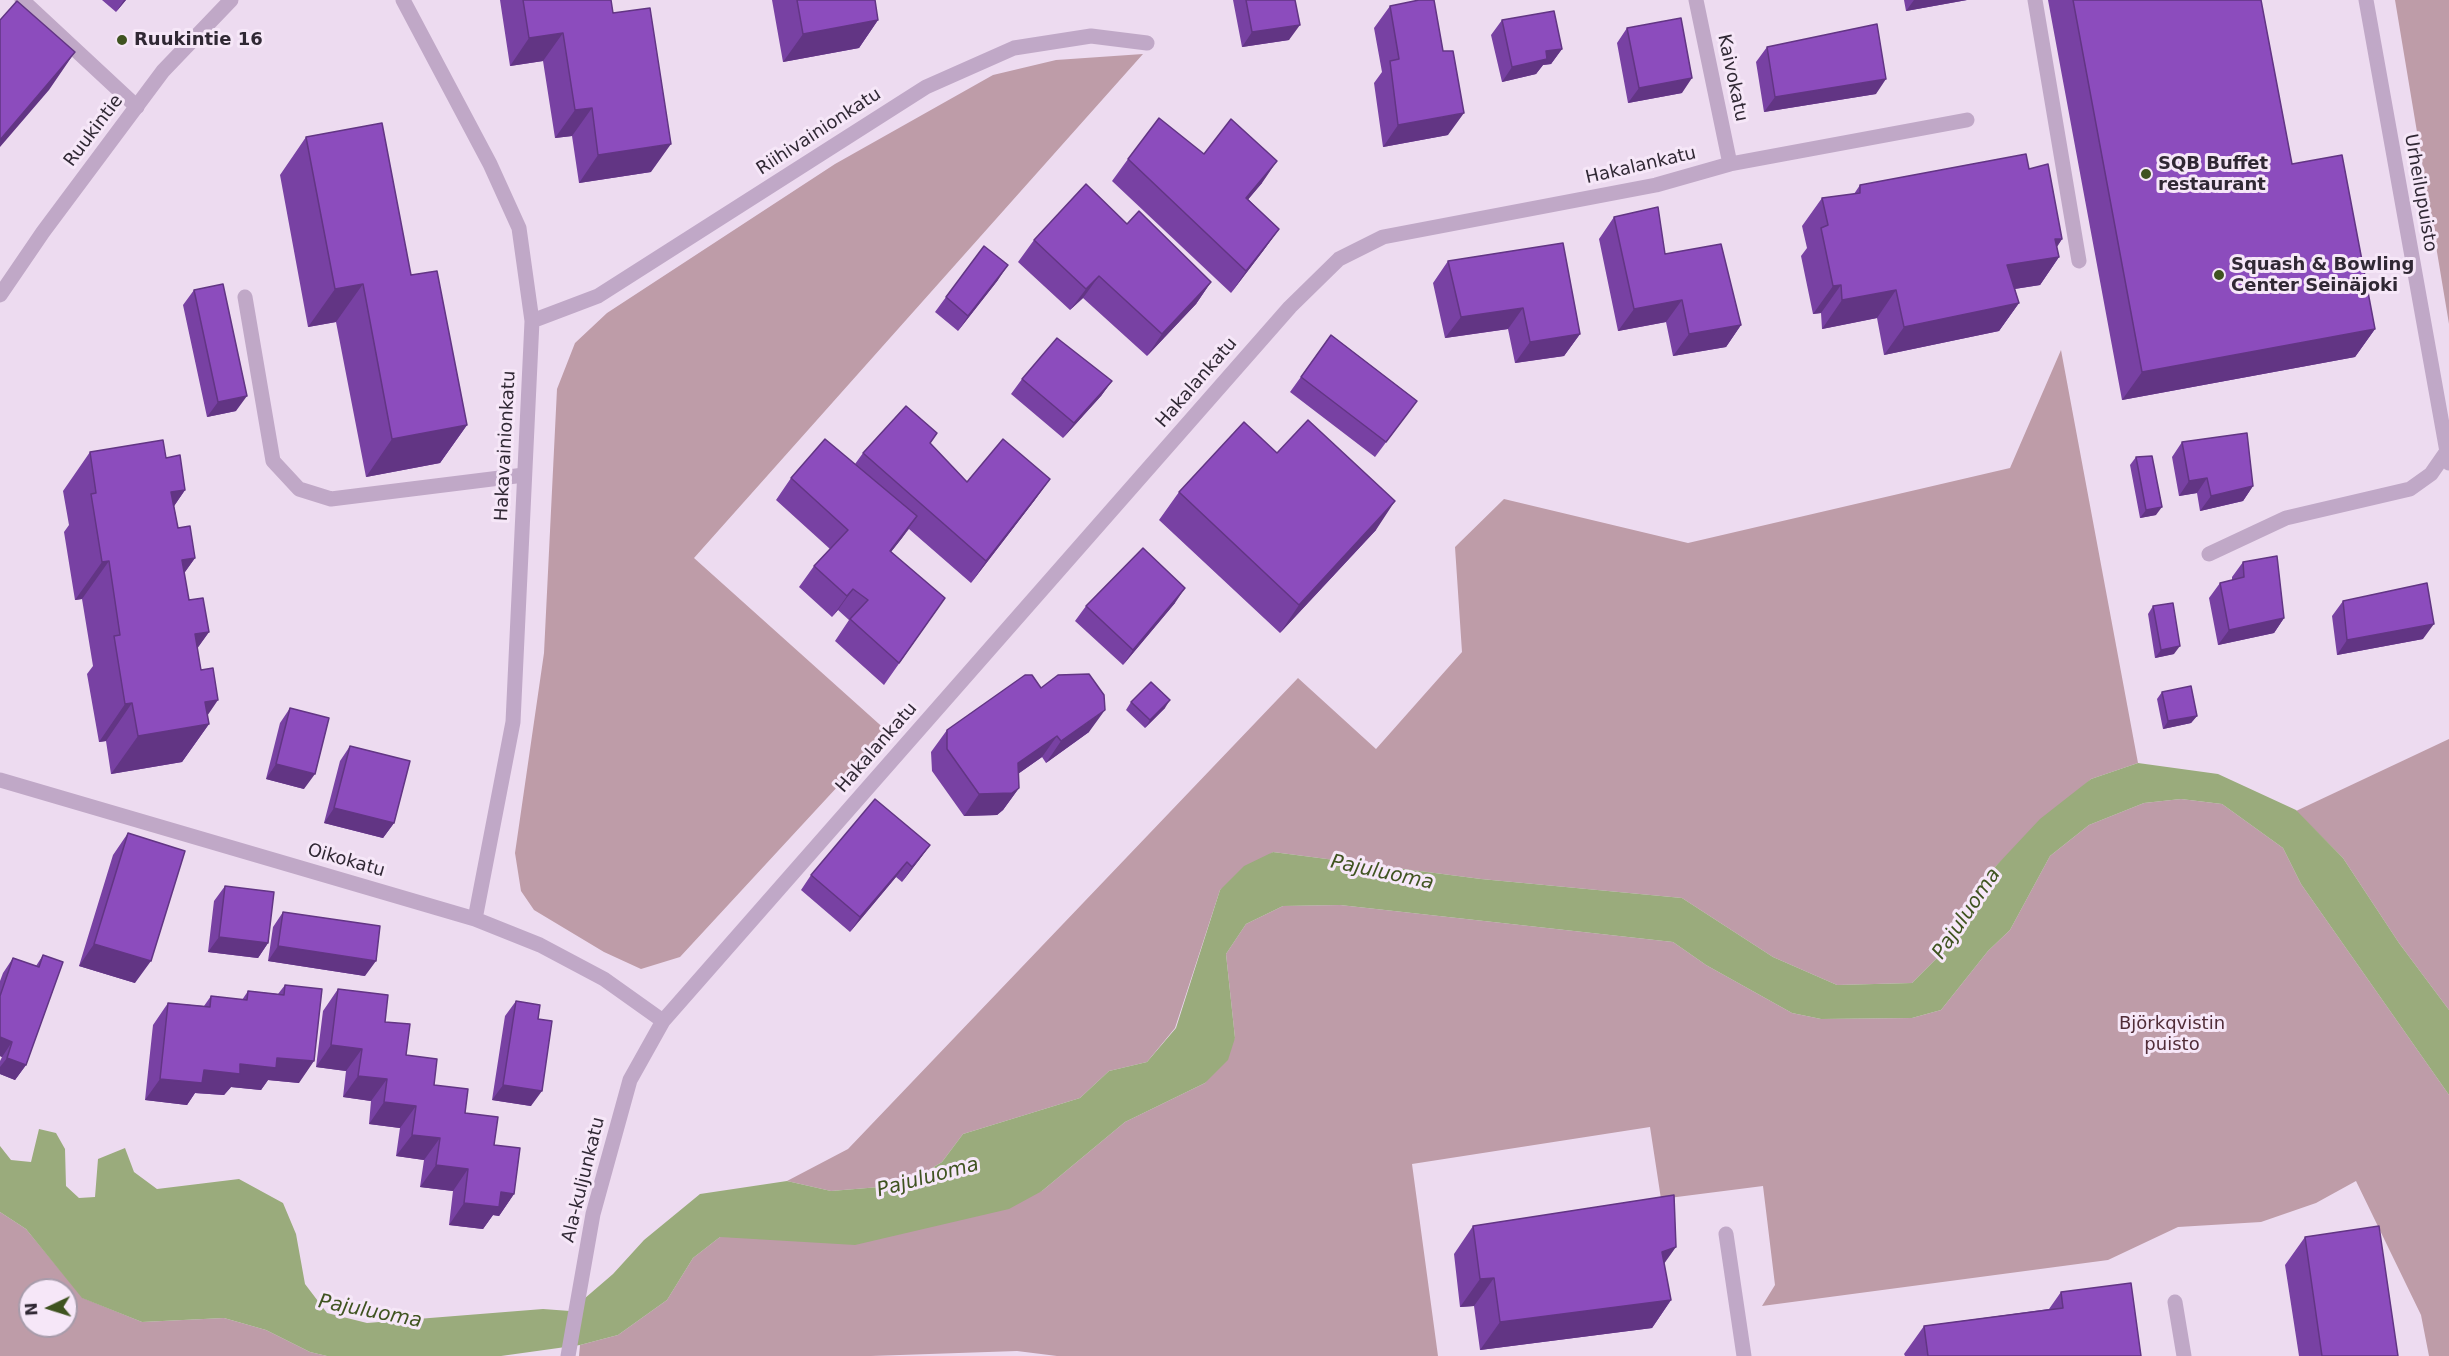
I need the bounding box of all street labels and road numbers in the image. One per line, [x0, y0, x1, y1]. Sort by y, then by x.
street label: Kaivokatu [1712, 32, 1752, 124]
street label: Riihivainionkatu [753, 84, 885, 180]
street label: Ruukintie [60, 91, 128, 171]
street label: Urheilupuisto [2399, 132, 2441, 254]
street label: Hakalankatu [1584, 143, 1698, 189]
street label: Hakalankatu [1152, 333, 1242, 433]
street label: Hakavainionkatu [491, 370, 521, 522]
street label: Hakalankatu [832, 698, 922, 798]
street label: Oikokatu [305, 840, 387, 882]
street label: Ala-kuljunkatu [558, 1115, 610, 1245]

